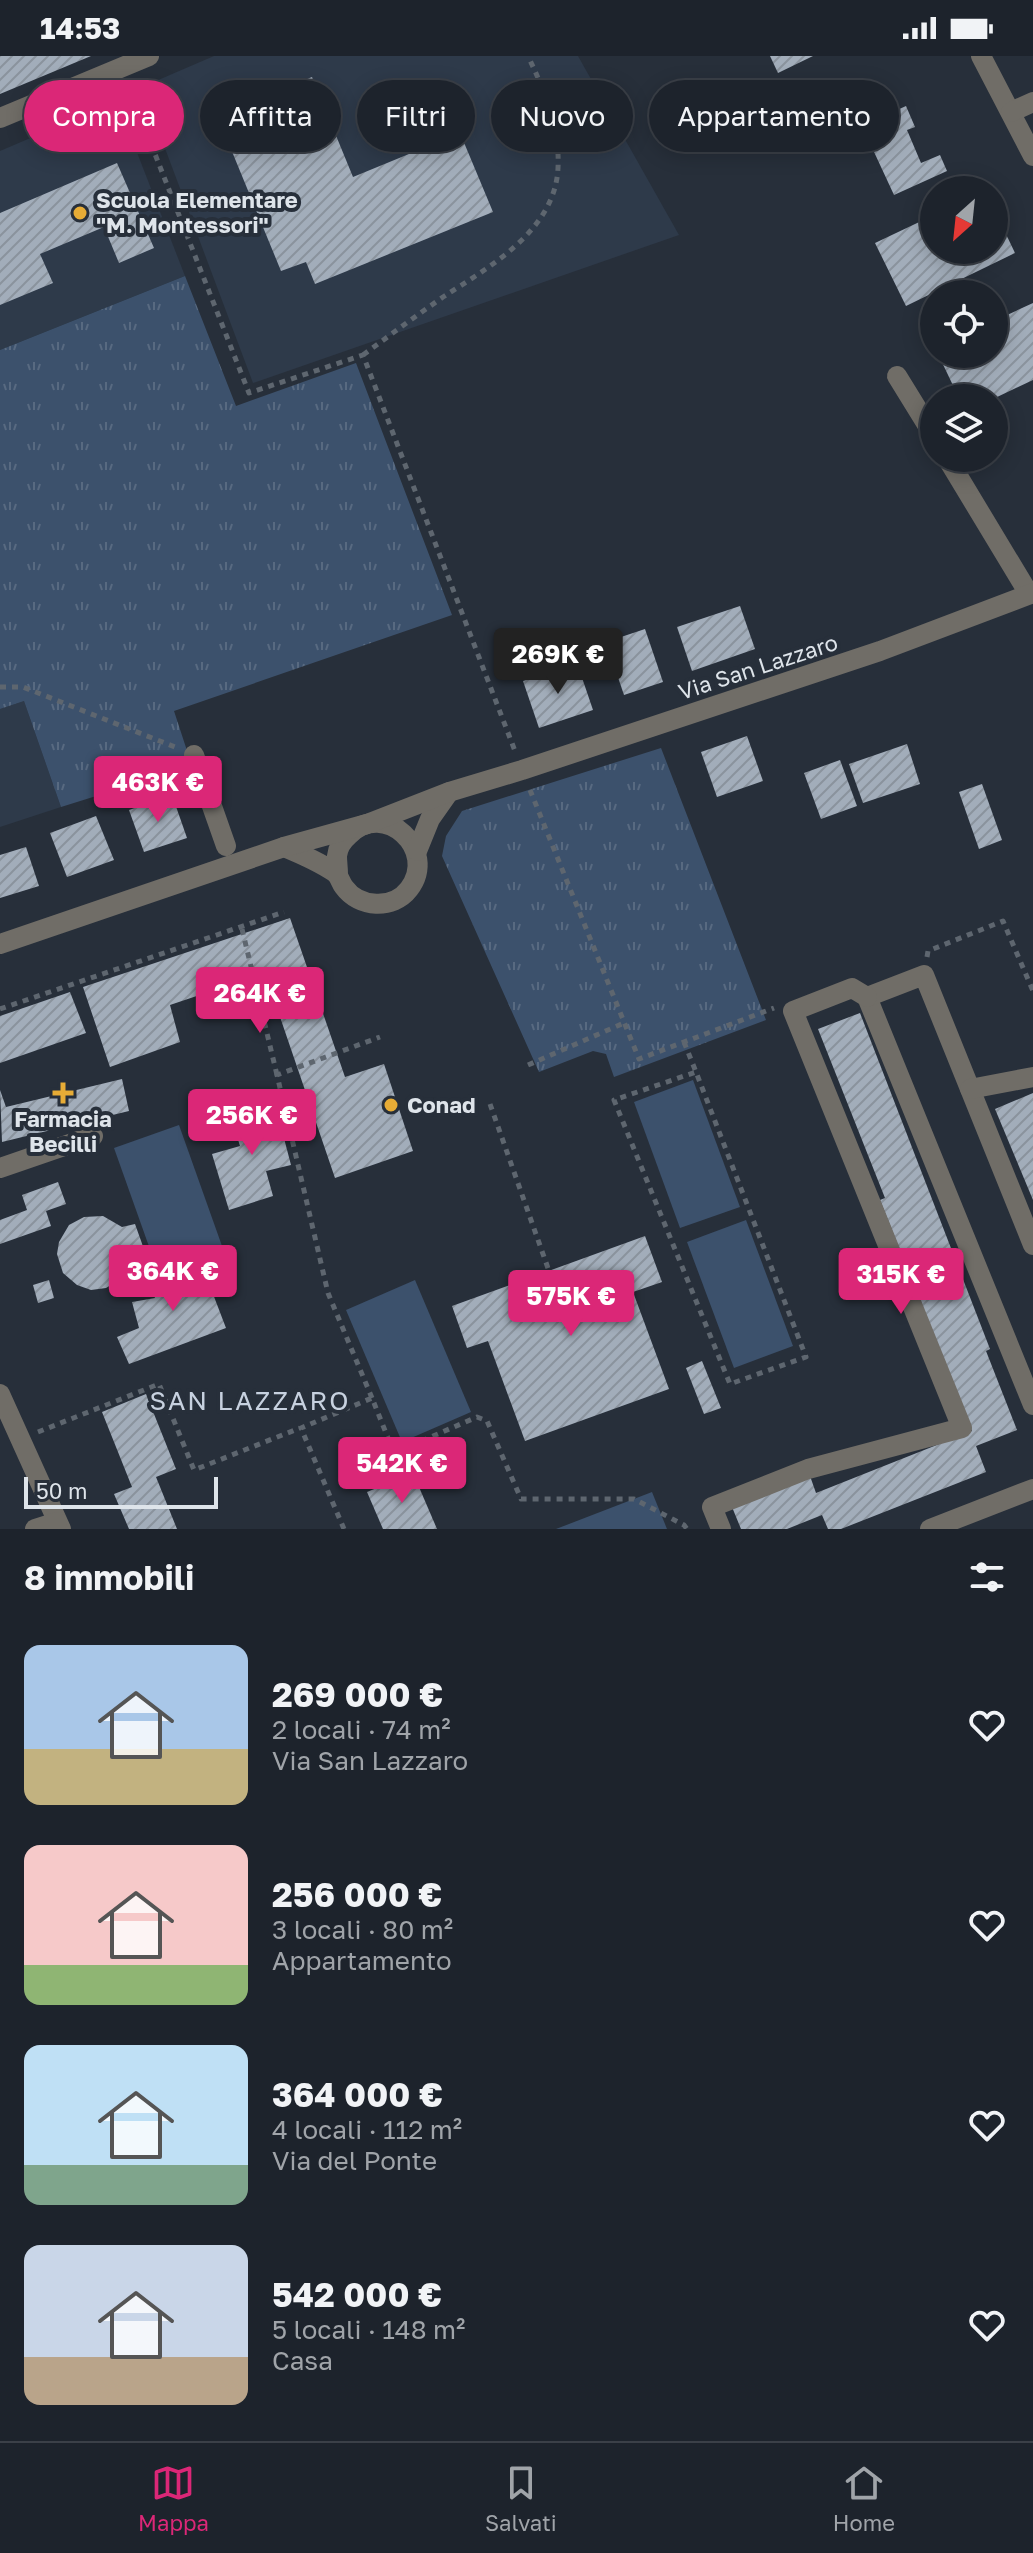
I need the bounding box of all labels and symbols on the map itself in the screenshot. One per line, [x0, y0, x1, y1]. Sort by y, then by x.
north arrow [920, 176, 1008, 264]
place label: Scuola Elementare "M. Montessori" [96, 186, 298, 238]
marker: Scuola Elementare "M. Montessori" [71, 204, 89, 222]
pin: 269K € [493, 628, 623, 696]
street label: Via San Lazzaro [675, 628, 841, 705]
pin: 463K € [93, 756, 223, 824]
pin: 264K € [195, 967, 325, 1035]
marker: Farmacia Becilli [54, 1084, 72, 1102]
pin: 256K € [187, 1089, 317, 1157]
place label: Conad [407, 1091, 475, 1118]
marker: Conad [382, 1096, 400, 1114]
place label: Farmacia Becilli [14, 1105, 112, 1157]
pin: 364K € [108, 1245, 238, 1313]
pin: 315K € [836, 1248, 966, 1316]
pin: 575K € [506, 1270, 636, 1338]
district label: SAN LAZZARO [150, 1385, 350, 1416]
pin: 542K € [337, 1437, 467, 1505]
scale bar [24, 1473, 218, 1509]

